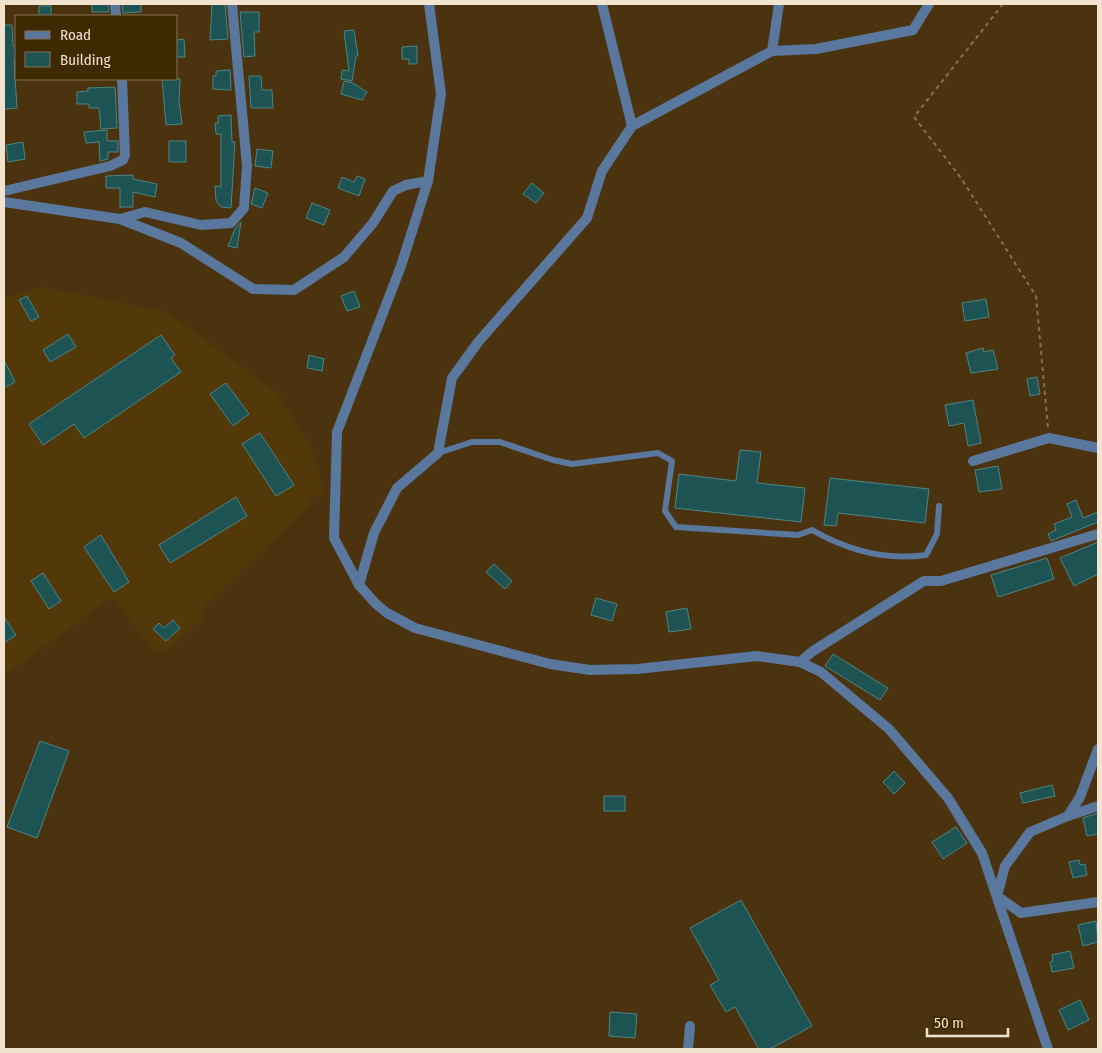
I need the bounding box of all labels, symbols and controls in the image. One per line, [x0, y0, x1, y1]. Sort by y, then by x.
legend [15, 15, 178, 80]
text: Road [60, 26, 91, 44]
text: Building [60, 51, 111, 69]
scale bar [927, 1006, 1008, 1038]
text: 50 m [934, 1014, 964, 1032]

